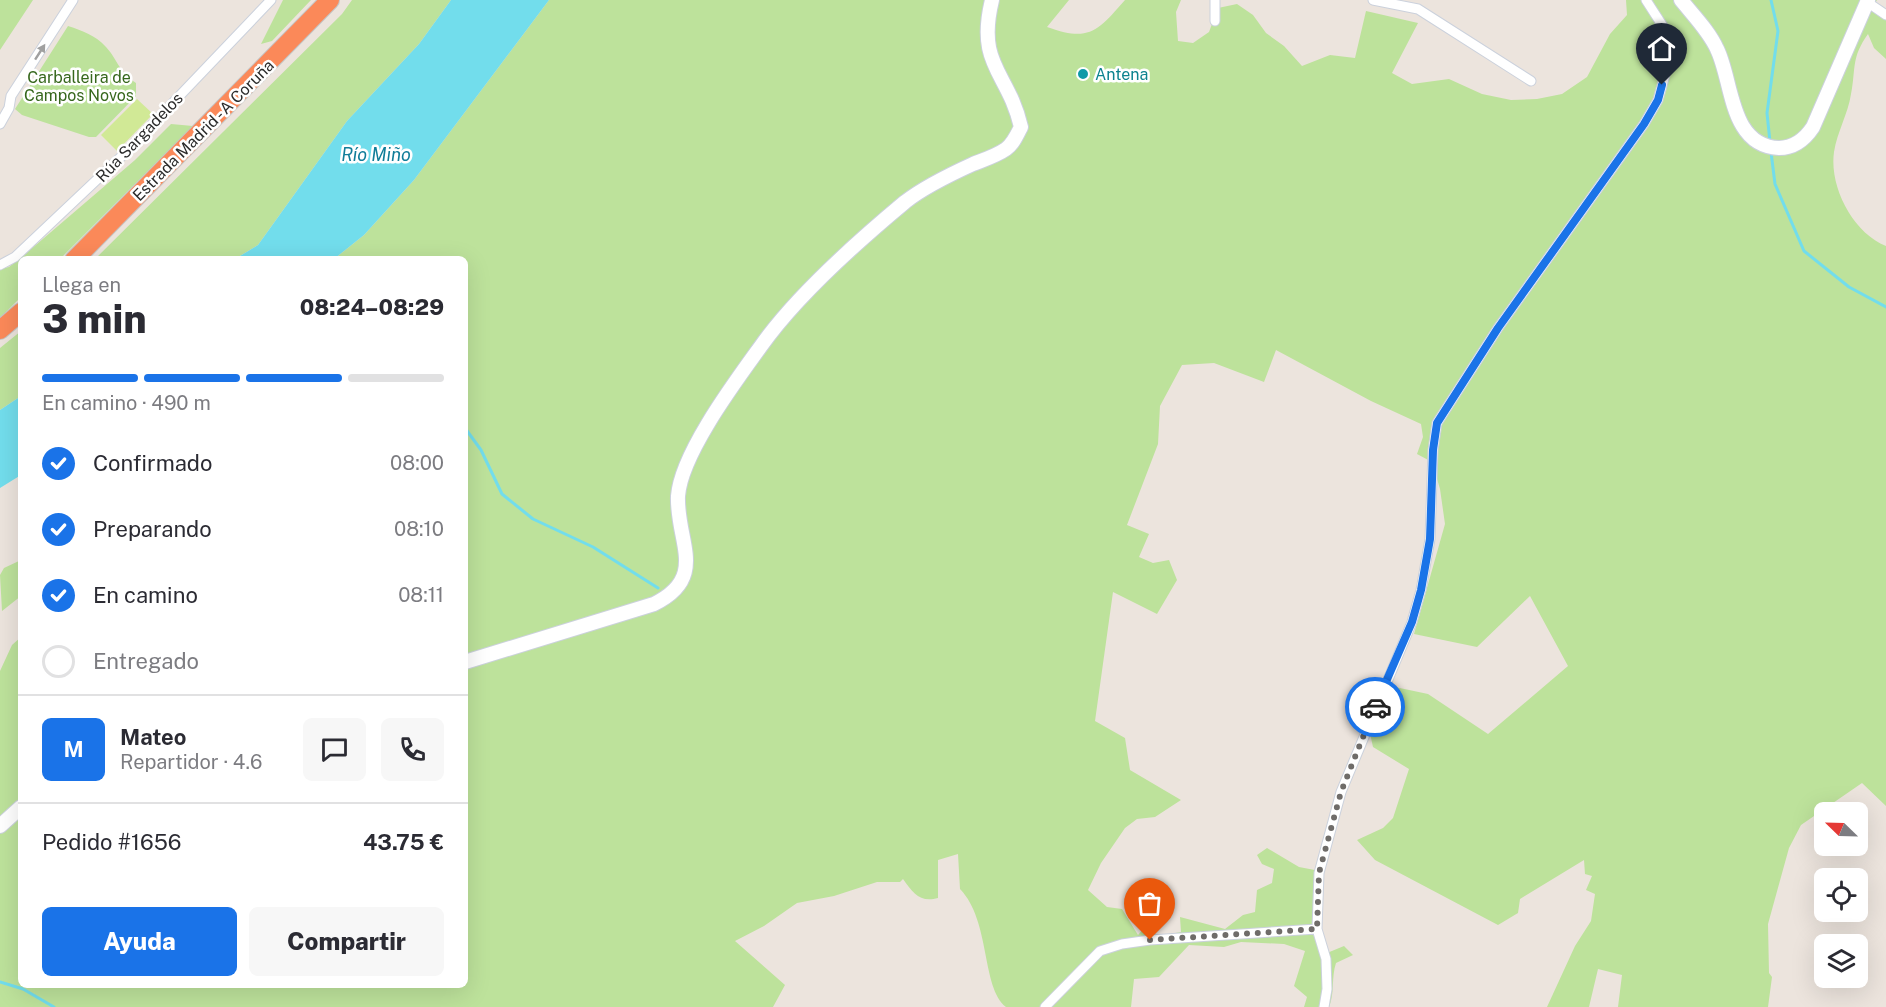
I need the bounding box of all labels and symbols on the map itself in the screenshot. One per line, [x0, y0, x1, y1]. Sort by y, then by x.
pin [1636, 23, 1687, 85]
one-way arrow [35, 43, 46, 60]
street label: Estrada Madrid - A Coruña [129, 56, 278, 205]
place label: Antena [1095, 65, 1148, 84]
marker: Antena [1076, 67, 1090, 81]
park label: Carballeira de Campos Novos [24, 68, 134, 105]
street label: Rúa Sargadelos [92, 89, 187, 186]
water label: Río Miño [341, 144, 411, 165]
courier [1345, 677, 1405, 737]
north arrow [1814, 802, 1868, 856]
pin [1124, 878, 1175, 940]

